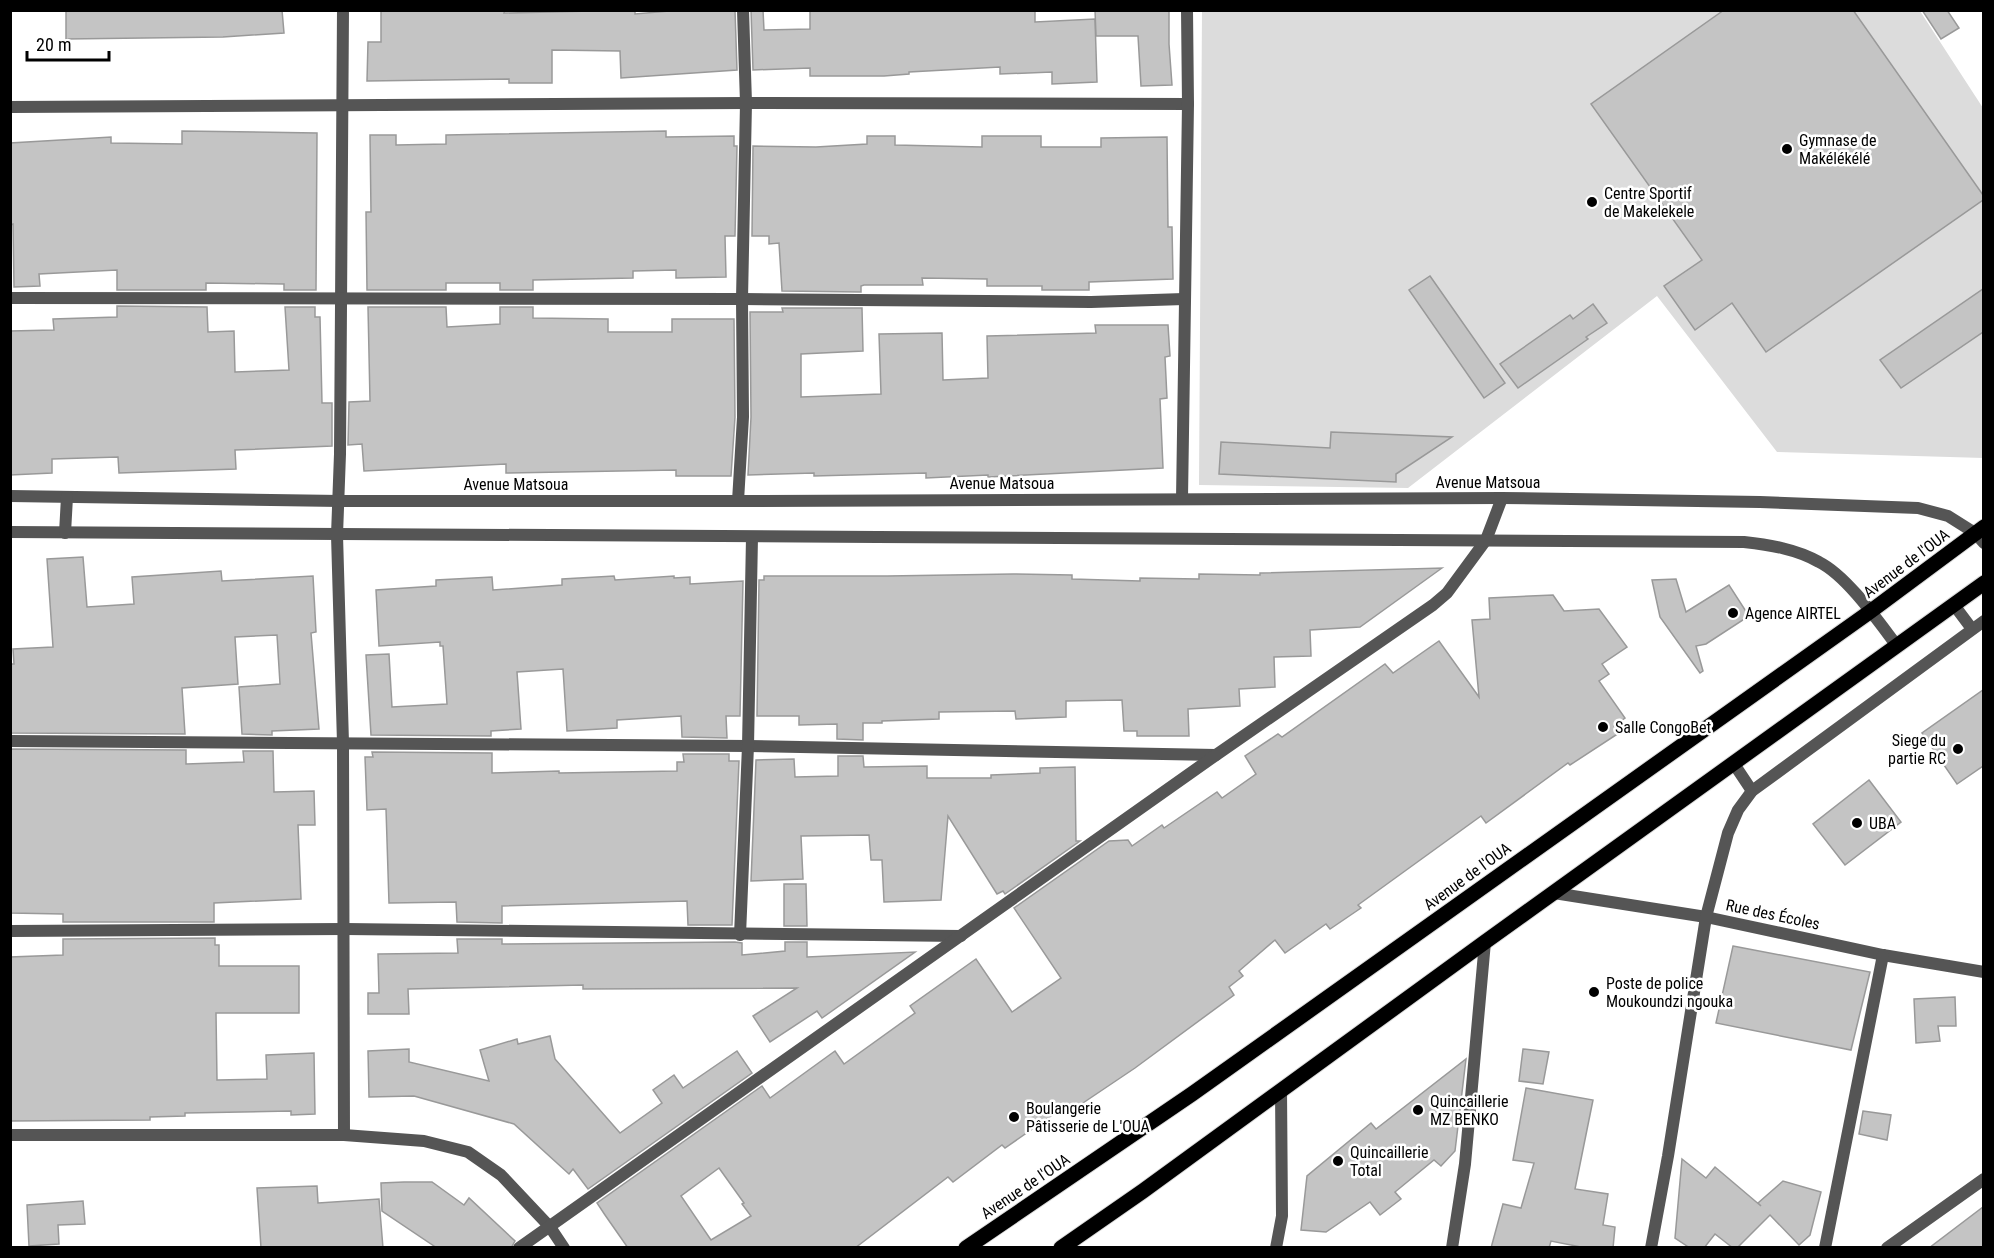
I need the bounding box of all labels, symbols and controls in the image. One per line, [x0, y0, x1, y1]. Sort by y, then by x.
scale bar [27, 24, 110, 62]
text: 20 m [36, 34, 71, 55]
place label: Gymnase de Makélékélé [1799, 131, 1876, 168]
marker: Gymnase de Makélékélé [1780, 142, 1794, 156]
place label: Centre Sportif de Makelekele [1604, 184, 1694, 221]
marker: Centre Sportif de Makelekele [1585, 195, 1599, 209]
street label: Avenue Matsoua [1436, 473, 1540, 492]
street label: Avenue Matsoua [950, 474, 1054, 493]
street label: Avenue Matsoua [464, 475, 568, 494]
street label: Avenue de l'OUA [1859, 525, 1953, 602]
place label: Agence AIRTEL [1745, 604, 1841, 623]
marker: Agence AIRTEL [1726, 606, 1740, 620]
place label: Salle CongoBet [1615, 718, 1711, 737]
marker: Salle CongoBet [1596, 720, 1610, 734]
place label: Siege du partie RC [1888, 731, 1946, 768]
marker: Siege du partie RC [1951, 742, 1965, 756]
place label: UBA [1869, 814, 1896, 833]
marker: UBA [1850, 816, 1864, 830]
street label: Avenue de l'OUA [1420, 838, 1515, 914]
street label: Rue des Écoles [1724, 895, 1822, 934]
place label: Poste de police Moukoundzi ngouka [1606, 974, 1733, 1011]
marker: Poste de police Moukoundzi ngouka [1587, 985, 1601, 999]
place label: Quincaillerie MZ BENKO [1430, 1092, 1508, 1129]
place label: Boulangerie Pâtisserie de L'OUA [1026, 1099, 1150, 1136]
marker: Quincaillerie MZ BENKO [1411, 1103, 1425, 1117]
marker: Boulangerie Pâtisserie de L'OUA [1007, 1110, 1021, 1124]
place label: Quincaillerie Total [1350, 1143, 1428, 1180]
street label: Avenue de l'OUA [977, 1150, 1073, 1223]
marker: Quincaillerie Total [1331, 1154, 1345, 1168]

